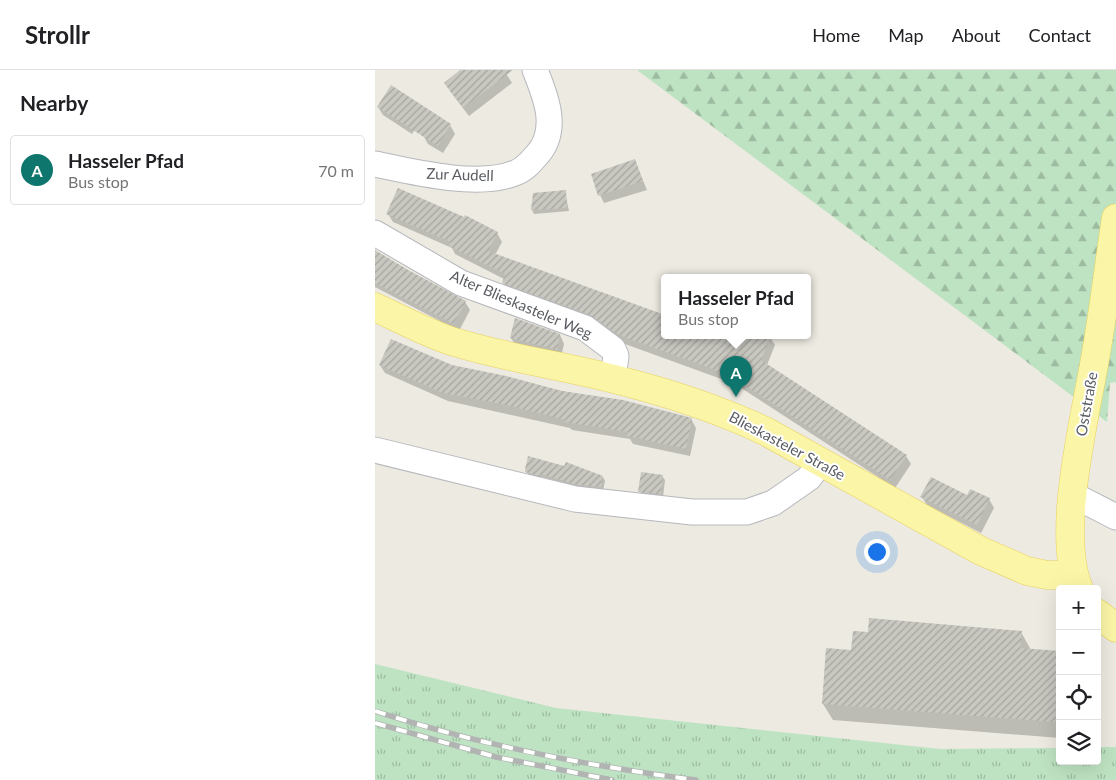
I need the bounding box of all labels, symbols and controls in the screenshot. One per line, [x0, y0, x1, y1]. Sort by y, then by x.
text: Strollr [25, 20, 90, 49]
text: Home [812, 24, 860, 46]
text: Map [888, 24, 924, 46]
text: About [952, 24, 1001, 46]
text: Contact [1029, 24, 1091, 46]
text: Nearby [20, 90, 88, 115]
text: Hasseler Pfad [68, 149, 184, 172]
text: A [31, 161, 43, 180]
text: 70 m [318, 161, 354, 180]
street label: Zur Audell [426, 164, 494, 184]
text: Bus stop [68, 172, 129, 191]
street label: Alter Blieskasteler Weg [448, 266, 595, 342]
popup [661, 274, 811, 339]
text: Hasseler Pfad [678, 286, 794, 309]
text: Bus stop [678, 309, 739, 328]
pin: A [720, 356, 752, 397]
street label: Oststraße [1072, 370, 1101, 437]
street label: Blieskasteler Straße [726, 407, 849, 483]
your location [864, 539, 890, 565]
map controls [1056, 585, 1101, 765]
button: + [1056, 585, 1101, 630]
button: − [1056, 630, 1101, 675]
button: locate [1056, 675, 1101, 720]
button: layers [1056, 720, 1101, 765]

